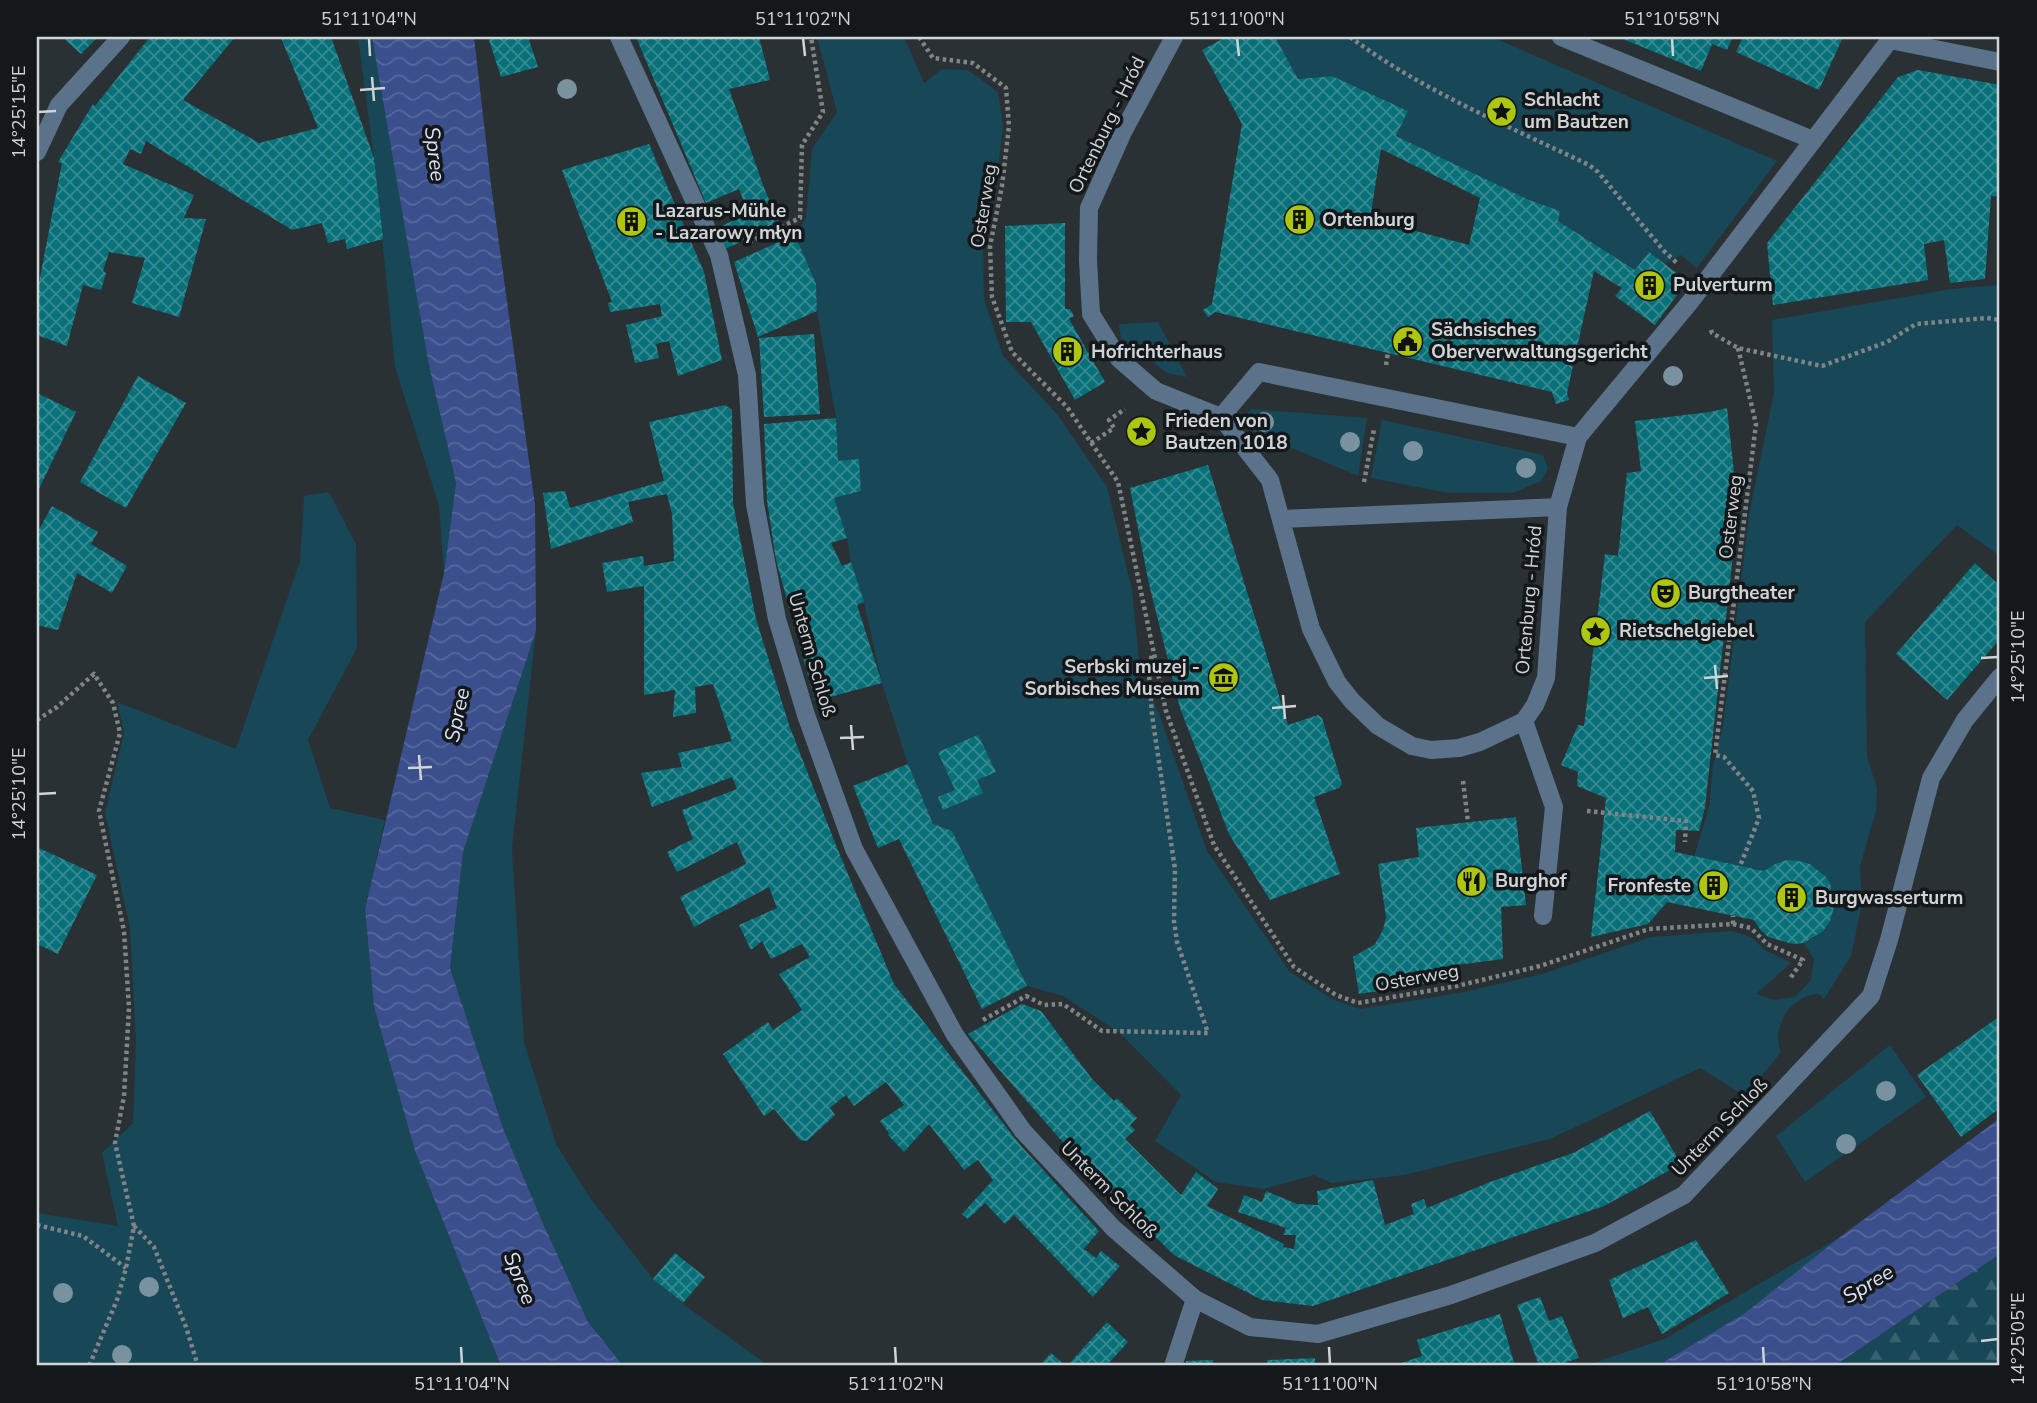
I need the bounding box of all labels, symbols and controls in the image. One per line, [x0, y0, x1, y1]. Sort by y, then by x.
text: 51°11'04"N [321, 7, 417, 31]
text: 51°11'02"N [755, 7, 851, 31]
text: 51°11'00"N [1189, 7, 1285, 31]
text: 51°10'58"N [1624, 7, 1720, 31]
street label: Ortenburg - Hród [1063, 52, 1151, 198]
text: 14°25'15"E [7, 66, 31, 159]
place label: Schlacht um Bautzen [1524, 87, 1629, 135]
place icon: Schlacht um Bautzen [1484, 94, 1518, 128]
water label: Spree [418, 125, 452, 183]
street label: Osterweg [965, 162, 1003, 250]
place label: Lazarus-Mühle - Lazarowy młyn [655, 198, 802, 246]
building icon: Ortenburg [1282, 203, 1316, 237]
building icon: Lazarus-Mühle - Lazarowy młyn [615, 205, 649, 239]
place label: Ortenburg [1322, 207, 1415, 233]
building icon: Pulverturm [1633, 268, 1667, 302]
place label: Pulverturm [1673, 272, 1773, 298]
place label: Sächsisches Oberverwaltungsgericht [1431, 317, 1648, 365]
public building icon: Sächsisches Oberverwaltungsgericht [1391, 324, 1425, 358]
building icon: Hofrichterhaus [1051, 335, 1085, 369]
place label: Hofrichterhaus [1091, 339, 1223, 365]
place label: Frieden von Bautzen 1018 [1165, 408, 1288, 456]
place icon: Frieden von Bautzen 1018 [1125, 415, 1159, 449]
street label: Osterweg [1713, 473, 1749, 561]
street label: Ortenburg - Hród [1510, 524, 1548, 676]
theatre icon: Burgtheater [1648, 576, 1682, 610]
place label: Burgtheater [1688, 580, 1795, 606]
street label: Unterm Schloß [782, 590, 842, 721]
text: 14°25'10"E [2006, 611, 2030, 704]
place icon: Rietschelgiebel [1579, 614, 1613, 648]
place label: Rietschelgiebel [1619, 618, 1754, 644]
place label: Serbski muzej - Sorbisches Museum [1025, 654, 1200, 702]
museum icon: Serbski muzej - Sorbisches Museum [1206, 661, 1240, 695]
water label: Spree [438, 685, 476, 745]
text: 14°25'10"E [7, 748, 31, 841]
restaurant icon: Burghof [1455, 864, 1489, 898]
place label: Burghof [1495, 868, 1568, 894]
building icon: Fronfeste [1697, 869, 1731, 903]
place label: Fronfeste [1608, 873, 1691, 899]
building icon: Burgwasserturm [1775, 881, 1809, 915]
place label: Burgwasserturm [1815, 885, 1964, 911]
street label: Osterweg [1373, 958, 1461, 998]
street label: Unterm Schloß [1666, 1072, 1774, 1182]
street label: Unterm Schloß [1054, 1135, 1164, 1245]
water label: Spree [497, 1247, 543, 1309]
water label: Spree [1837, 1258, 1899, 1310]
text: 14°25'05"E [2006, 1293, 2030, 1386]
text: 51°11'04"N [414, 1372, 510, 1396]
text: 51°11'02"N [848, 1372, 944, 1396]
text: 51°11'00"N [1282, 1372, 1378, 1396]
text: 51°10'58"N [1716, 1372, 1812, 1396]

